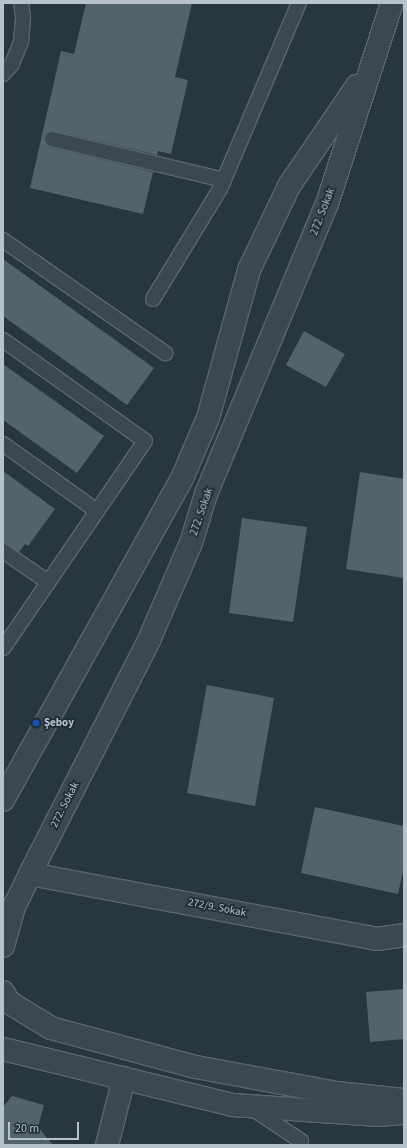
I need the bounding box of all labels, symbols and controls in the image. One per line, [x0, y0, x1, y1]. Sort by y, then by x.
street label: 272. Sokak [308, 187, 338, 237]
street label: 272. Sokak [188, 486, 216, 538]
place label: Şeboy [44, 716, 74, 730]
marker: Şeboy [31, 718, 41, 728]
street label: 272. Sokak [48, 780, 82, 830]
street label: 272/9. Sokak [187, 896, 247, 920]
scale bar [10, 1114, 81, 1140]
text: 20 m [15, 1120, 39, 1137]

